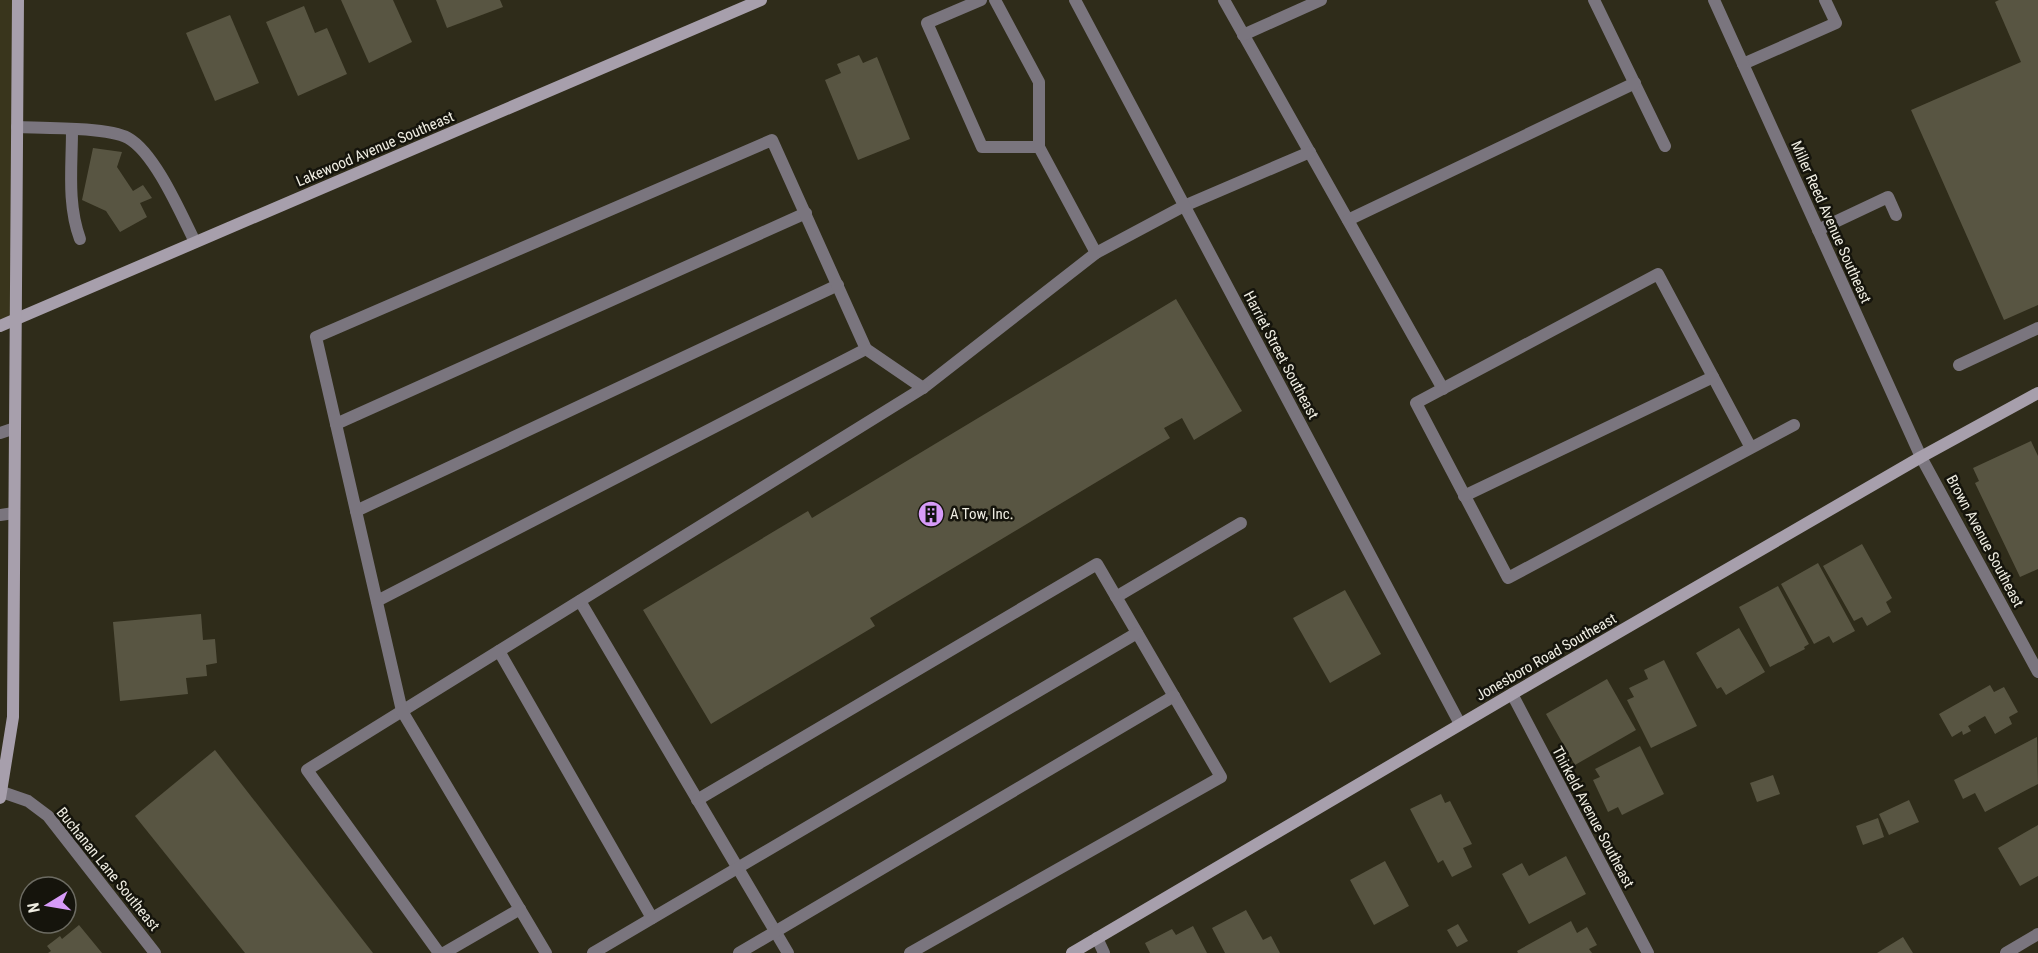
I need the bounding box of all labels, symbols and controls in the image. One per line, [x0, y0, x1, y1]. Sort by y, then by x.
street label: Lakewood Avenue Southeast [293, 107, 457, 191]
street label: Miller Reed Avenue Southeast [1787, 138, 1875, 306]
street label: Harriet Street Southeast [1240, 288, 1322, 422]
street label: Brown Avenue Southeast [1943, 472, 2027, 610]
building icon: A Tow, Inc. [916, 499, 946, 529]
place label: A Tow, Inc. [950, 505, 1014, 523]
street label: Jonesboro Road Southeast [1472, 609, 1620, 705]
street label: Thirkeld Avenue Southeast [1548, 743, 1638, 891]
street label: Buchanan Lane Southeast [53, 804, 163, 934]
north arrow [18, 875, 78, 935]
text: N [24, 901, 44, 914]

